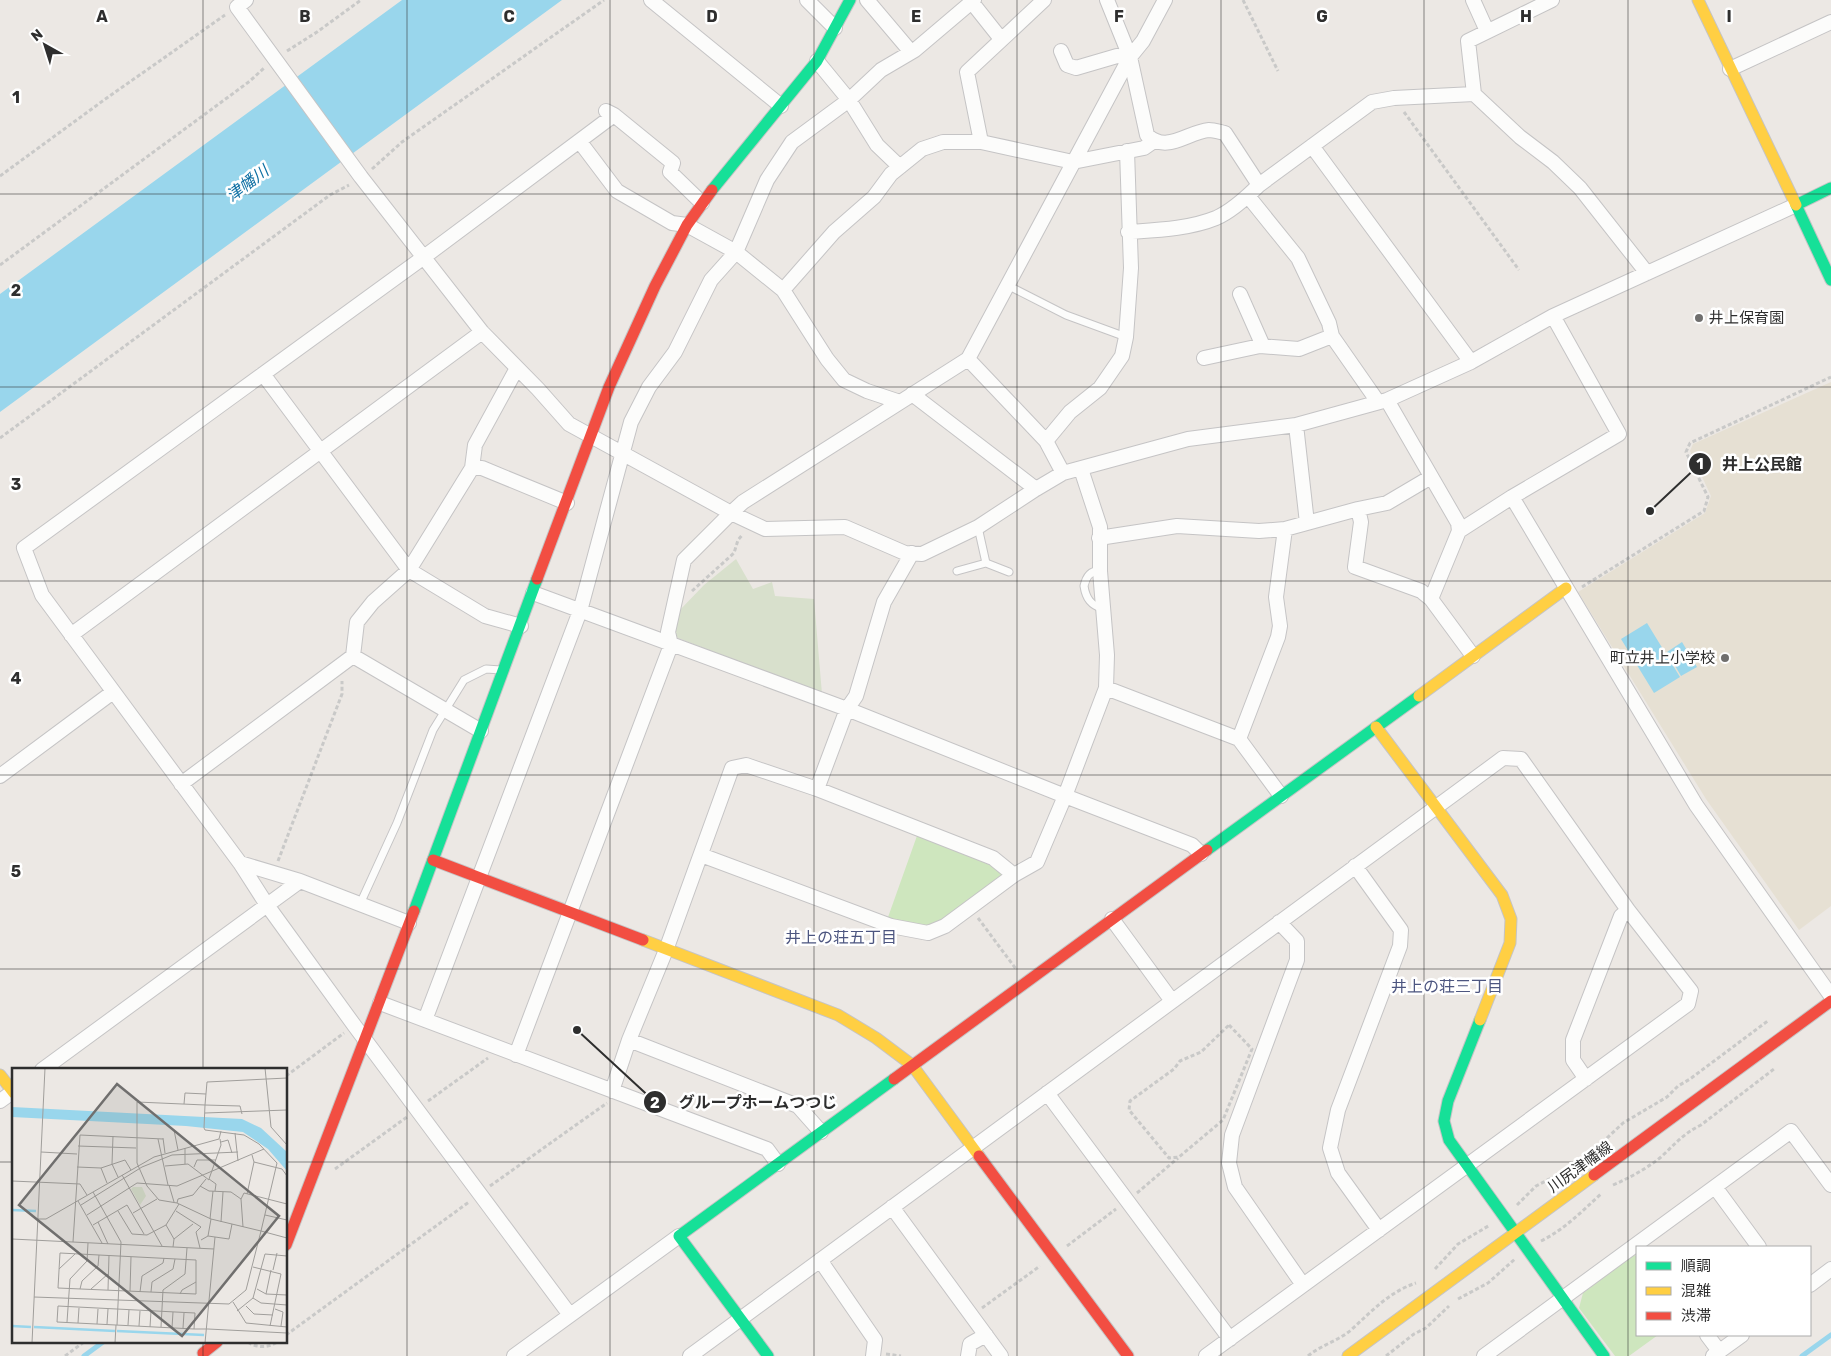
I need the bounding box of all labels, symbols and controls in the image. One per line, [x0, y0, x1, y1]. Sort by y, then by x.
text: A [96, 7, 108, 26]
text: B [299, 7, 311, 26]
text: C [503, 7, 515, 26]
text: D [706, 7, 718, 26]
text: E [911, 7, 921, 26]
text: F [1114, 7, 1124, 26]
text: G [1316, 7, 1328, 26]
text: H [1520, 7, 1532, 26]
text: I [1726, 7, 1732, 26]
north arrow [20, 20, 70, 70]
text: N [28, 26, 46, 45]
text: 1 [12, 88, 20, 107]
water label: 津幡川 [222, 160, 274, 205]
text: 2 [11, 281, 21, 300]
place label: 井上保育園 [1709, 309, 1784, 327]
marker: 井上保育園 [1693, 312, 1705, 324]
callout: 井上公民館 [1687, 448, 1812, 479]
text: 1 [1696, 455, 1704, 473]
text: 井上公民館 [1722, 455, 1802, 474]
text: 3 [11, 475, 21, 494]
place label: 町立井上小学校 [1610, 649, 1715, 667]
marker: 町立井上小学校 [1719, 652, 1731, 664]
text: 4 [11, 669, 22, 688]
text: 5 [11, 862, 21, 881]
district label: 井上の荘五丁目 [785, 928, 897, 947]
district label: 井上の荘三丁目 [1391, 977, 1503, 996]
inset map [12, 1068, 288, 1344]
callout: グループホームつつじ [643, 1087, 848, 1118]
text: グループホームつつじ [679, 1093, 837, 1112]
text: 2 [650, 1094, 660, 1112]
street label: 川尻津幡線 [1544, 1138, 1616, 1196]
legend [1636, 1246, 1811, 1336]
text: 順調 [1681, 1257, 1711, 1275]
text: 混雑 [1681, 1282, 1711, 1300]
text: 渋滞 [1681, 1307, 1711, 1325]

